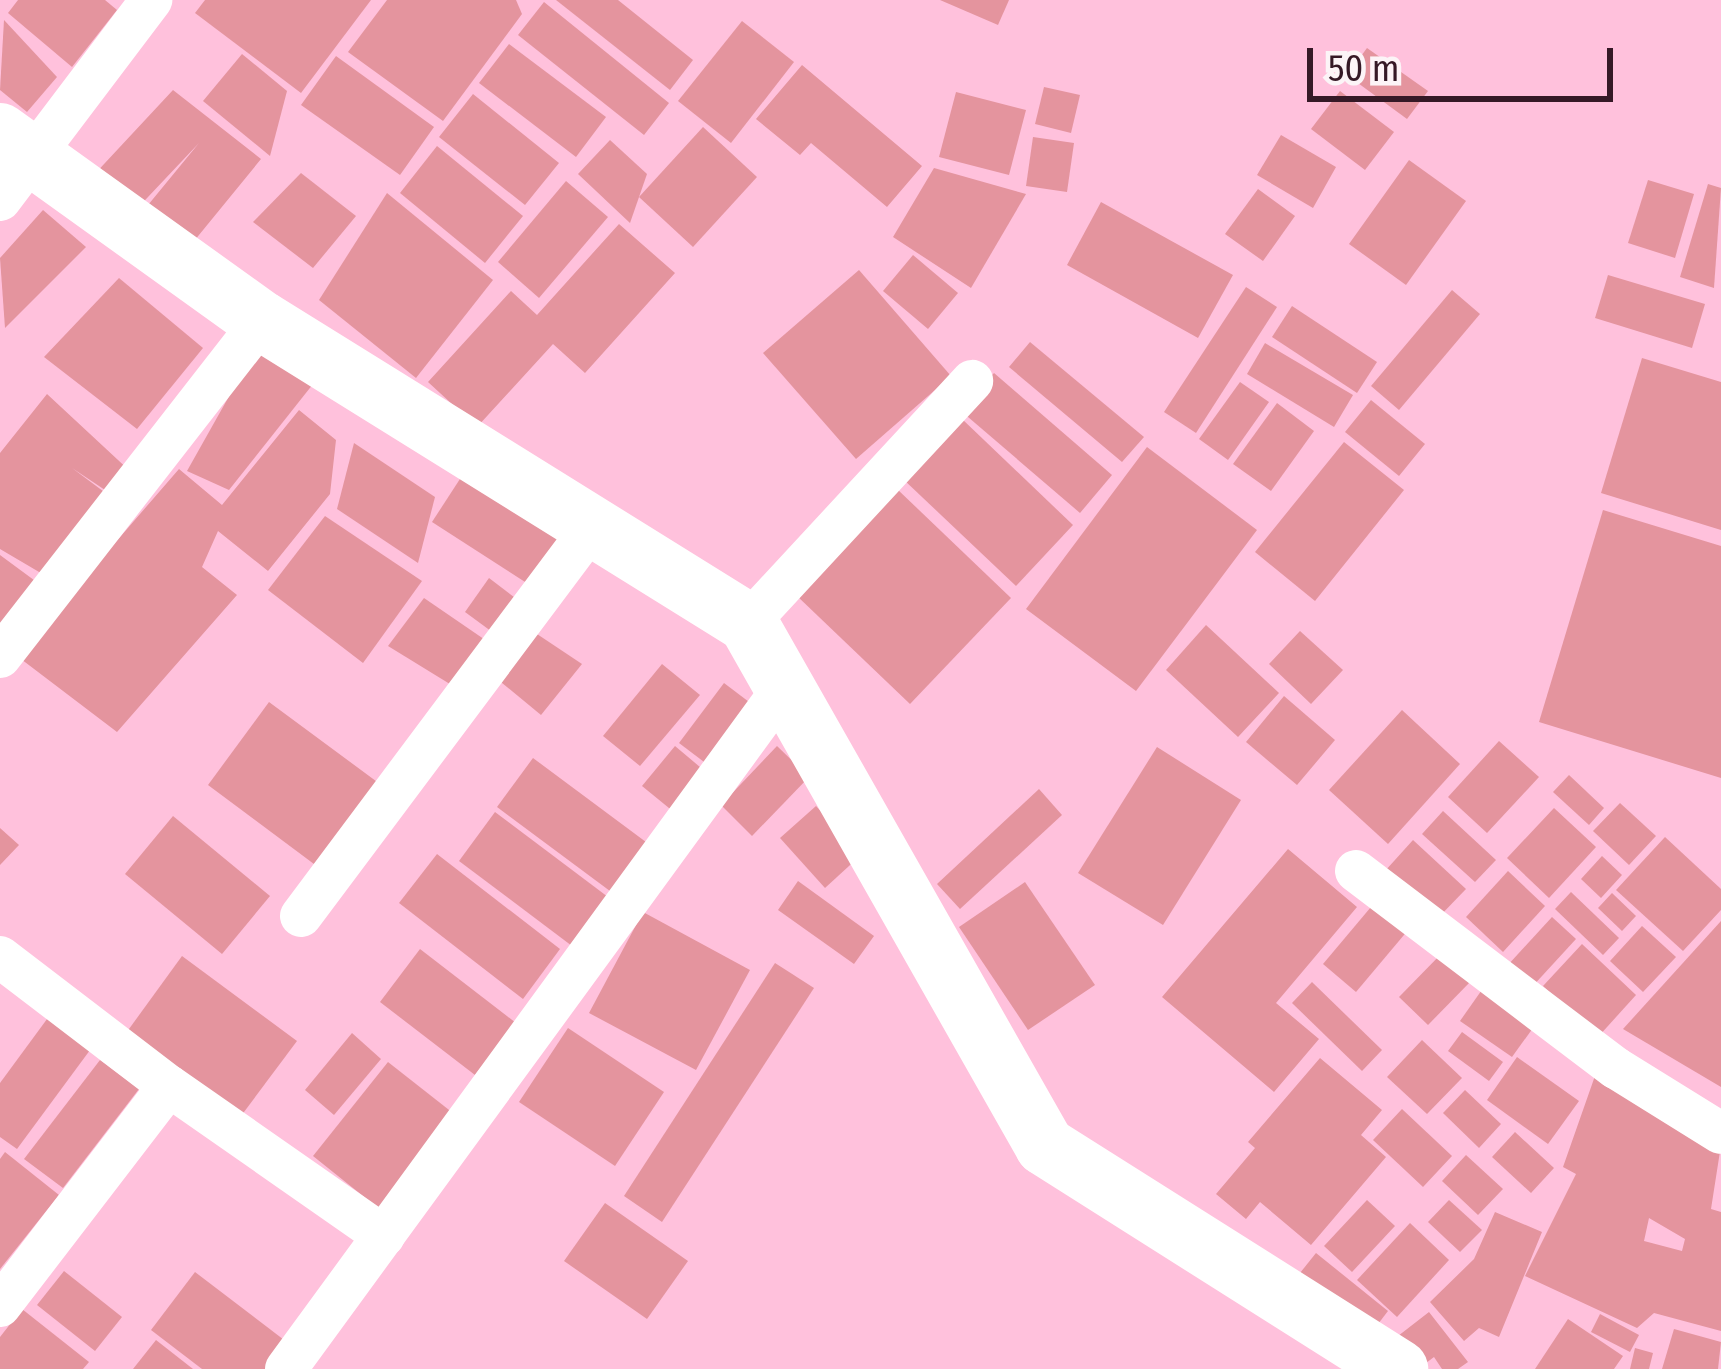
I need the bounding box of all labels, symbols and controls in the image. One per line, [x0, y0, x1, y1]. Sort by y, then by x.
scale bar [1313, 24, 1619, 98]
text: 50 m [1328, 47, 1399, 91]

